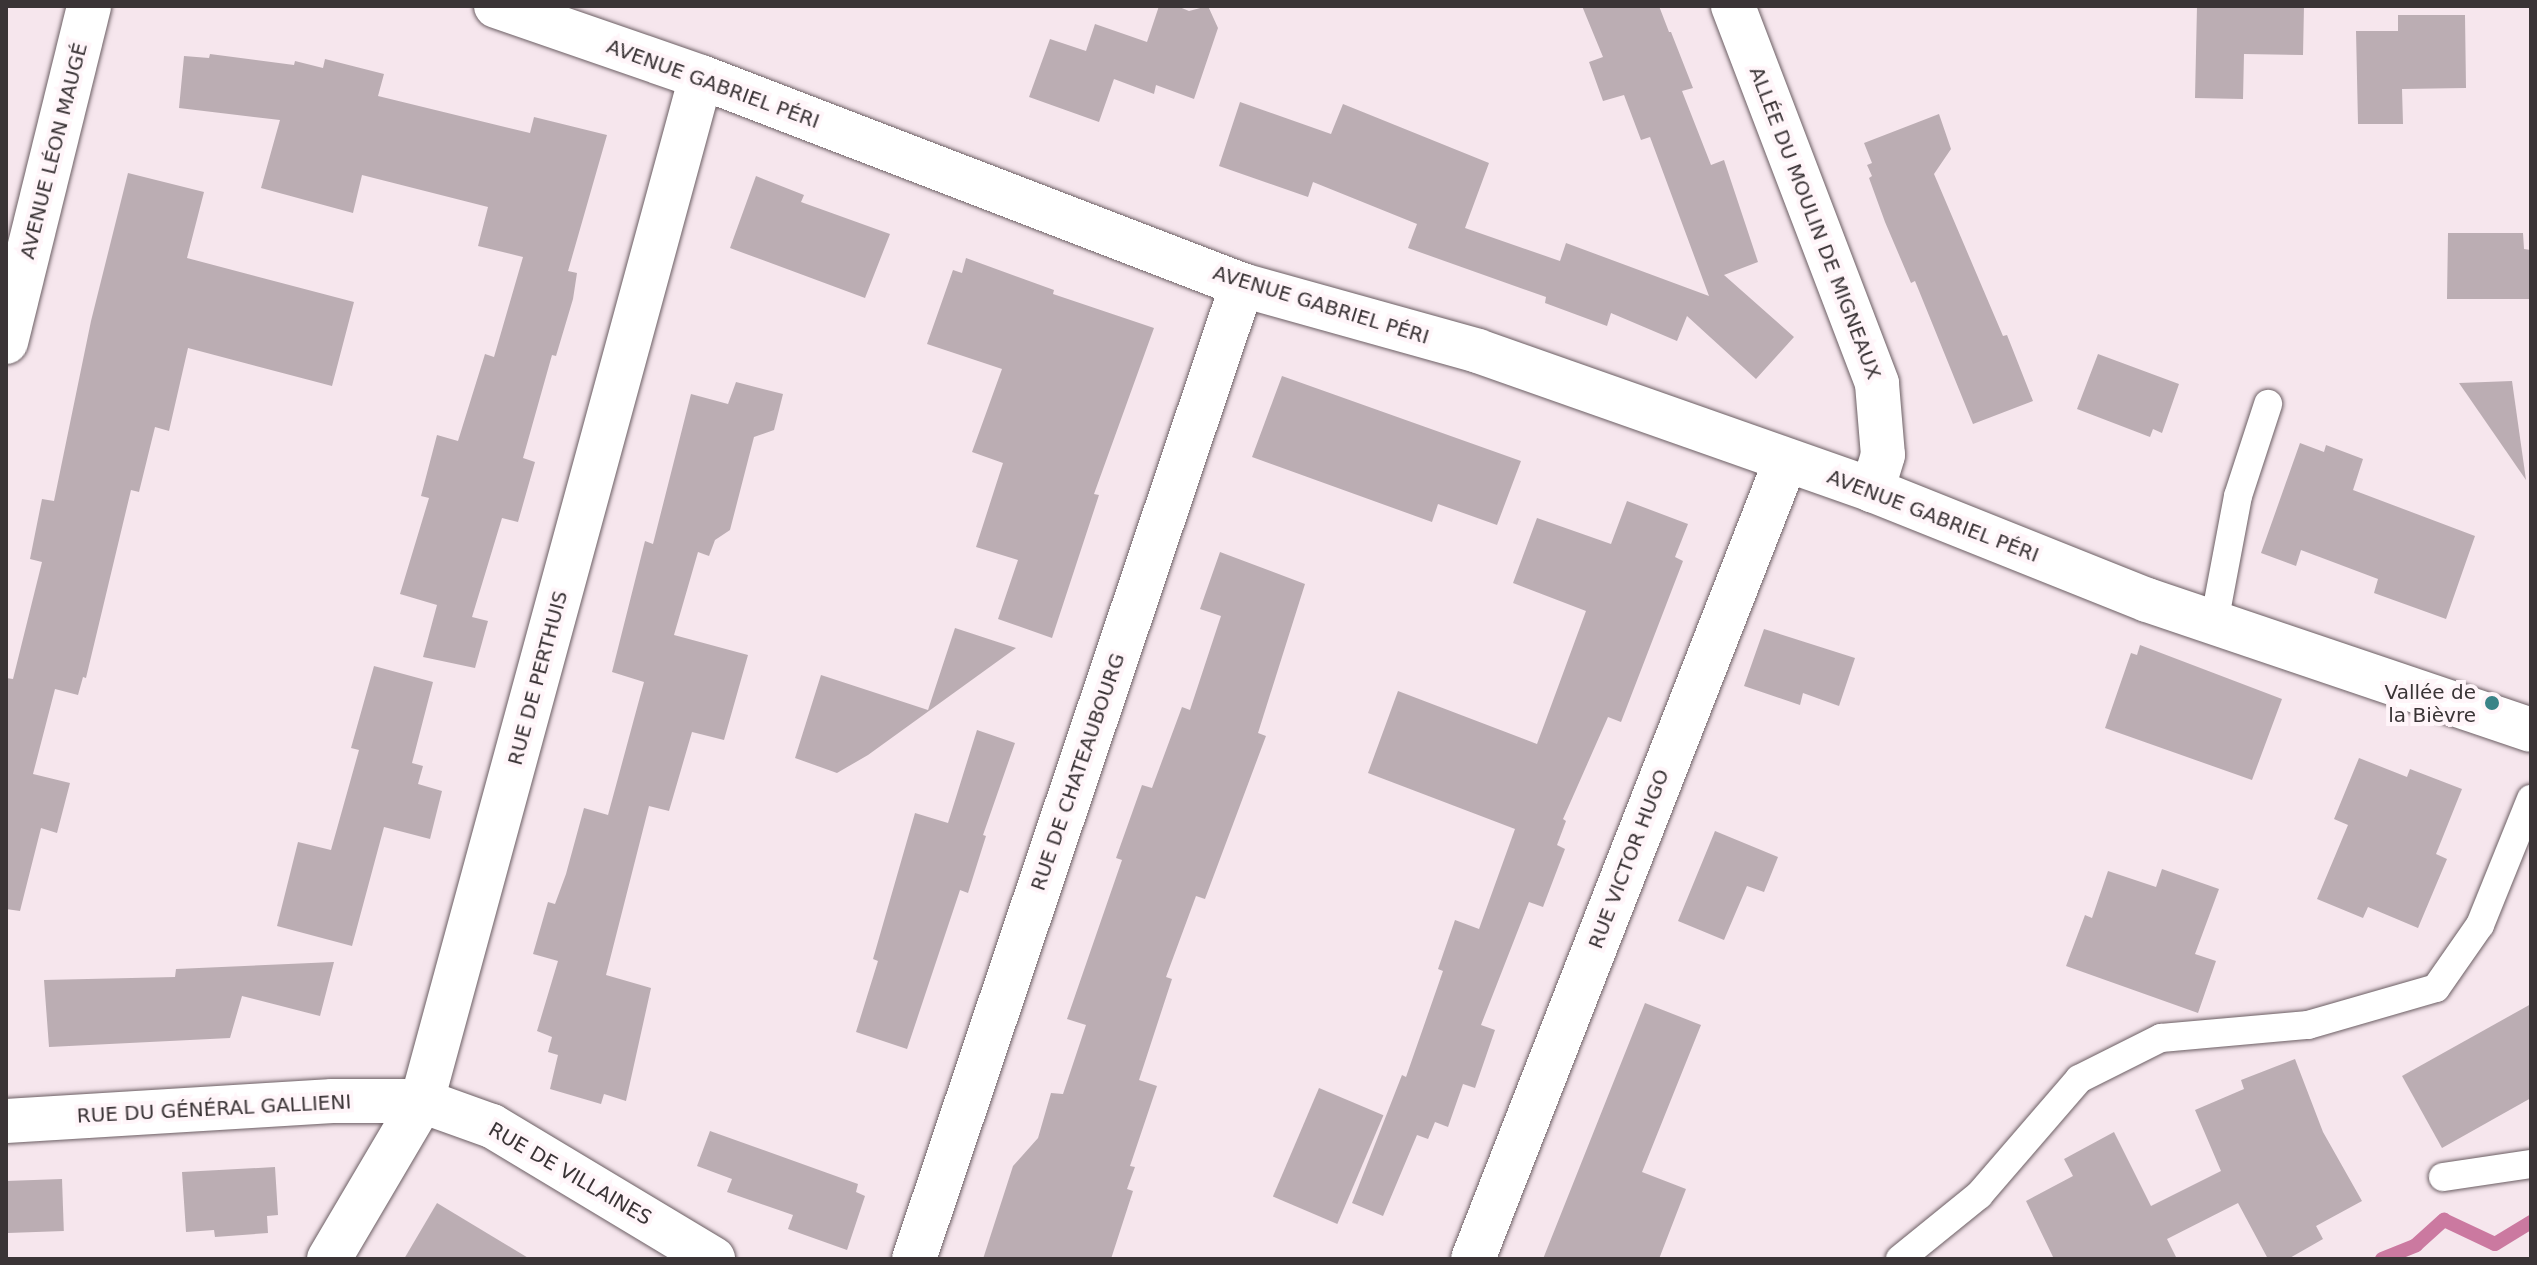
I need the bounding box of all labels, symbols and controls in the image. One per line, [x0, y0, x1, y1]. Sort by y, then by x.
street label: AVENUE GABRIEL PÉRI [603, 34, 823, 134]
street label: AVENUE LÉON MAUGÉ [16, 40, 92, 262]
street label: ALLÉE DU MOULIN DE MIGNEAUX [1744, 63, 1886, 383]
street label: AVENUE GABRIEL PÉRI [1210, 261, 1432, 349]
street label: AVENUE GABRIEL PÉRI [1824, 465, 2042, 567]
street label: RUE DE PERTHUIS [503, 588, 573, 768]
street label: RUE DE CHATEAUBOURG [1026, 650, 1130, 894]
place label: Vallée de la Bièvre [2385, 680, 2476, 727]
marker: Vallée de la Bièvre [2483, 694, 2501, 712]
street label: RUE VICTOR HUGO [1584, 766, 1674, 952]
street label: RUE DU GÉNÉRAL GALLIENI [76, 1090, 352, 1128]
street label: RUE DE VILLAINES [484, 1118, 656, 1230]

